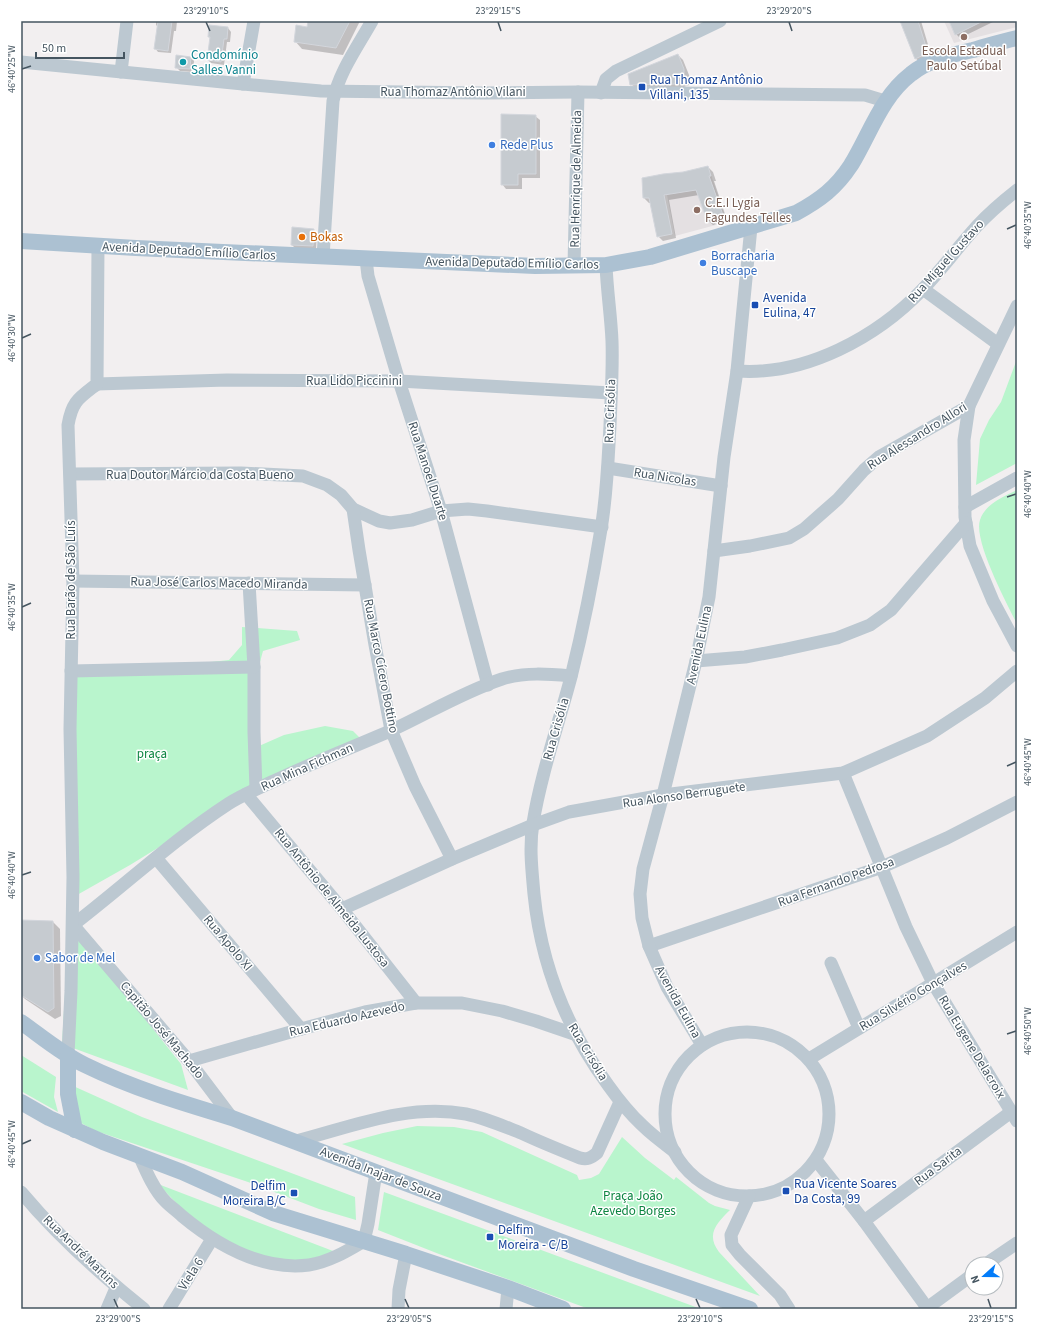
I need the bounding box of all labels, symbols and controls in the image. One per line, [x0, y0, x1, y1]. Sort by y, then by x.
text: 23°29'10"S [183, 4, 229, 18]
text: 23°29'15"S [475, 4, 521, 18]
text: 23°29'20"S [766, 4, 812, 18]
marker: Escola Estadual Paulo Setúbal [959, 32, 969, 42]
scale bar [36, 34, 124, 60]
text: 50 m [42, 40, 66, 57]
place label: Escola Estadual Paulo Setúbal [922, 42, 1006, 75]
text: 46°40'25"W [5, 45, 19, 93]
place label: Condomínio Salles Vanni [191, 46, 258, 79]
marker: Condomínio Salles Vanni [178, 57, 188, 67]
place label: Rua Thomaz Antônio Villani, 135 [650, 71, 763, 104]
marker: Rua Thomaz Antônio Villani, 135 [637, 82, 647, 92]
street label: Rua Thomaz Antônio Vilani [380, 83, 526, 101]
street label: Rua Henrique de Almeida [566, 110, 586, 248]
place label: Rede Plus [500, 136, 554, 154]
marker: Rede Plus [487, 140, 497, 150]
place label: C.E.I Lygia Fagundes Telles [705, 194, 792, 227]
text: 46°40'35"W [1021, 201, 1035, 249]
marker: C.E.I Lygia Fagundes Telles [692, 205, 702, 215]
street label: Rua Miguel Gustavo [904, 215, 988, 307]
place label: Bokas [310, 228, 344, 246]
marker: Bokas [297, 232, 307, 242]
street label: Avenida Deputado Emílio Carlos [102, 237, 277, 265]
place label: Borracharia Buscape [711, 247, 775, 280]
street label: Avenida Deputado Emílio Carlos [425, 252, 600, 274]
marker: Borracharia Buscape [698, 258, 708, 268]
place label: Avenida Eulina, 47 [763, 289, 816, 322]
marker: Avenida Eulina, 47 [750, 300, 760, 310]
text: 46°40'30"W [5, 314, 19, 362]
street label: Rua Lido Piccinini [306, 372, 402, 390]
street label: Rua Crisólia [600, 379, 620, 443]
street label: Rua Alessandro Allori [864, 398, 970, 474]
street label: Rua Manoel Duarte [404, 419, 452, 523]
street label: Rua Nicolas [632, 463, 698, 491]
street label: Rua Doutor Márcio da Costa Bueno [106, 466, 294, 484]
text: 46°40'40"W [1021, 470, 1035, 518]
street label: Rua Barão de São Luís [62, 520, 80, 640]
street label: Rua José Carlos Macedo Miranda [130, 572, 308, 594]
text: 46°40'35"W [5, 583, 19, 631]
street label: Rua Marco Cícero Bottino [359, 597, 403, 735]
street label: Avenida Eulina [682, 604, 716, 686]
street label: Rua Crisólia [538, 696, 574, 762]
text: 46°40'45"W [1021, 738, 1035, 786]
street label: Rua Mina Fichman [258, 739, 356, 795]
park label: praça [137, 745, 167, 763]
street label: Rua Alonso Berruguete [621, 777, 747, 813]
street label: Rua Antônio de Almeida Lustosa [270, 825, 394, 971]
text: 46°40'40"W [5, 851, 19, 899]
street label: Rua Fernando Pedrosa [775, 853, 897, 911]
street label: Rua Apolo XI [199, 911, 257, 975]
place label: Sabor de Mel [45, 949, 115, 967]
marker: Sabor de Mel [32, 953, 42, 963]
street label: Rua Silvério Gonçalves [856, 956, 971, 1035]
street label: Avenida Eulina [651, 963, 705, 1041]
street label: Capitão José Machado [116, 977, 208, 1083]
street label: Rua Eugene Delacroix [934, 992, 1010, 1102]
street label: Rua Eduardo Azevedo [287, 997, 407, 1041]
text: 46°40'50"W [1021, 1007, 1035, 1055]
street label: Rua Crisólia [564, 1020, 612, 1084]
text: 46°40'45"W [5, 1120, 19, 1168]
street label: Avenida Inajar de Souza [317, 1142, 445, 1206]
street label: Rua Sarita [910, 1142, 966, 1190]
place label: Rua Vicente Soares Da Costa, 99 [794, 1175, 897, 1208]
place label: Delfim Moreira B/C [223, 1177, 286, 1210]
marker: Rua Vicente Soares Da Costa, 99 [781, 1186, 791, 1196]
park label: Praça João Azevedo Borges [590, 1187, 676, 1220]
marker: Delfim Moreira B/C [289, 1188, 299, 1198]
street label: Rua André Martins [39, 1211, 123, 1293]
place label: Delfim Moreira - C/B [498, 1221, 568, 1254]
marker: Delfim Moreira - C/B [485, 1232, 495, 1242]
street label: Viela 6 [174, 1254, 208, 1294]
north arrow [964, 1256, 1004, 1296]
text: N [967, 1273, 983, 1286]
text: 23°29'00"S [95, 1312, 141, 1326]
text: 23°29'05"S [386, 1312, 432, 1326]
text: 23°29'10"S [677, 1312, 723, 1326]
text: 23°29'15"S [968, 1312, 1014, 1326]

